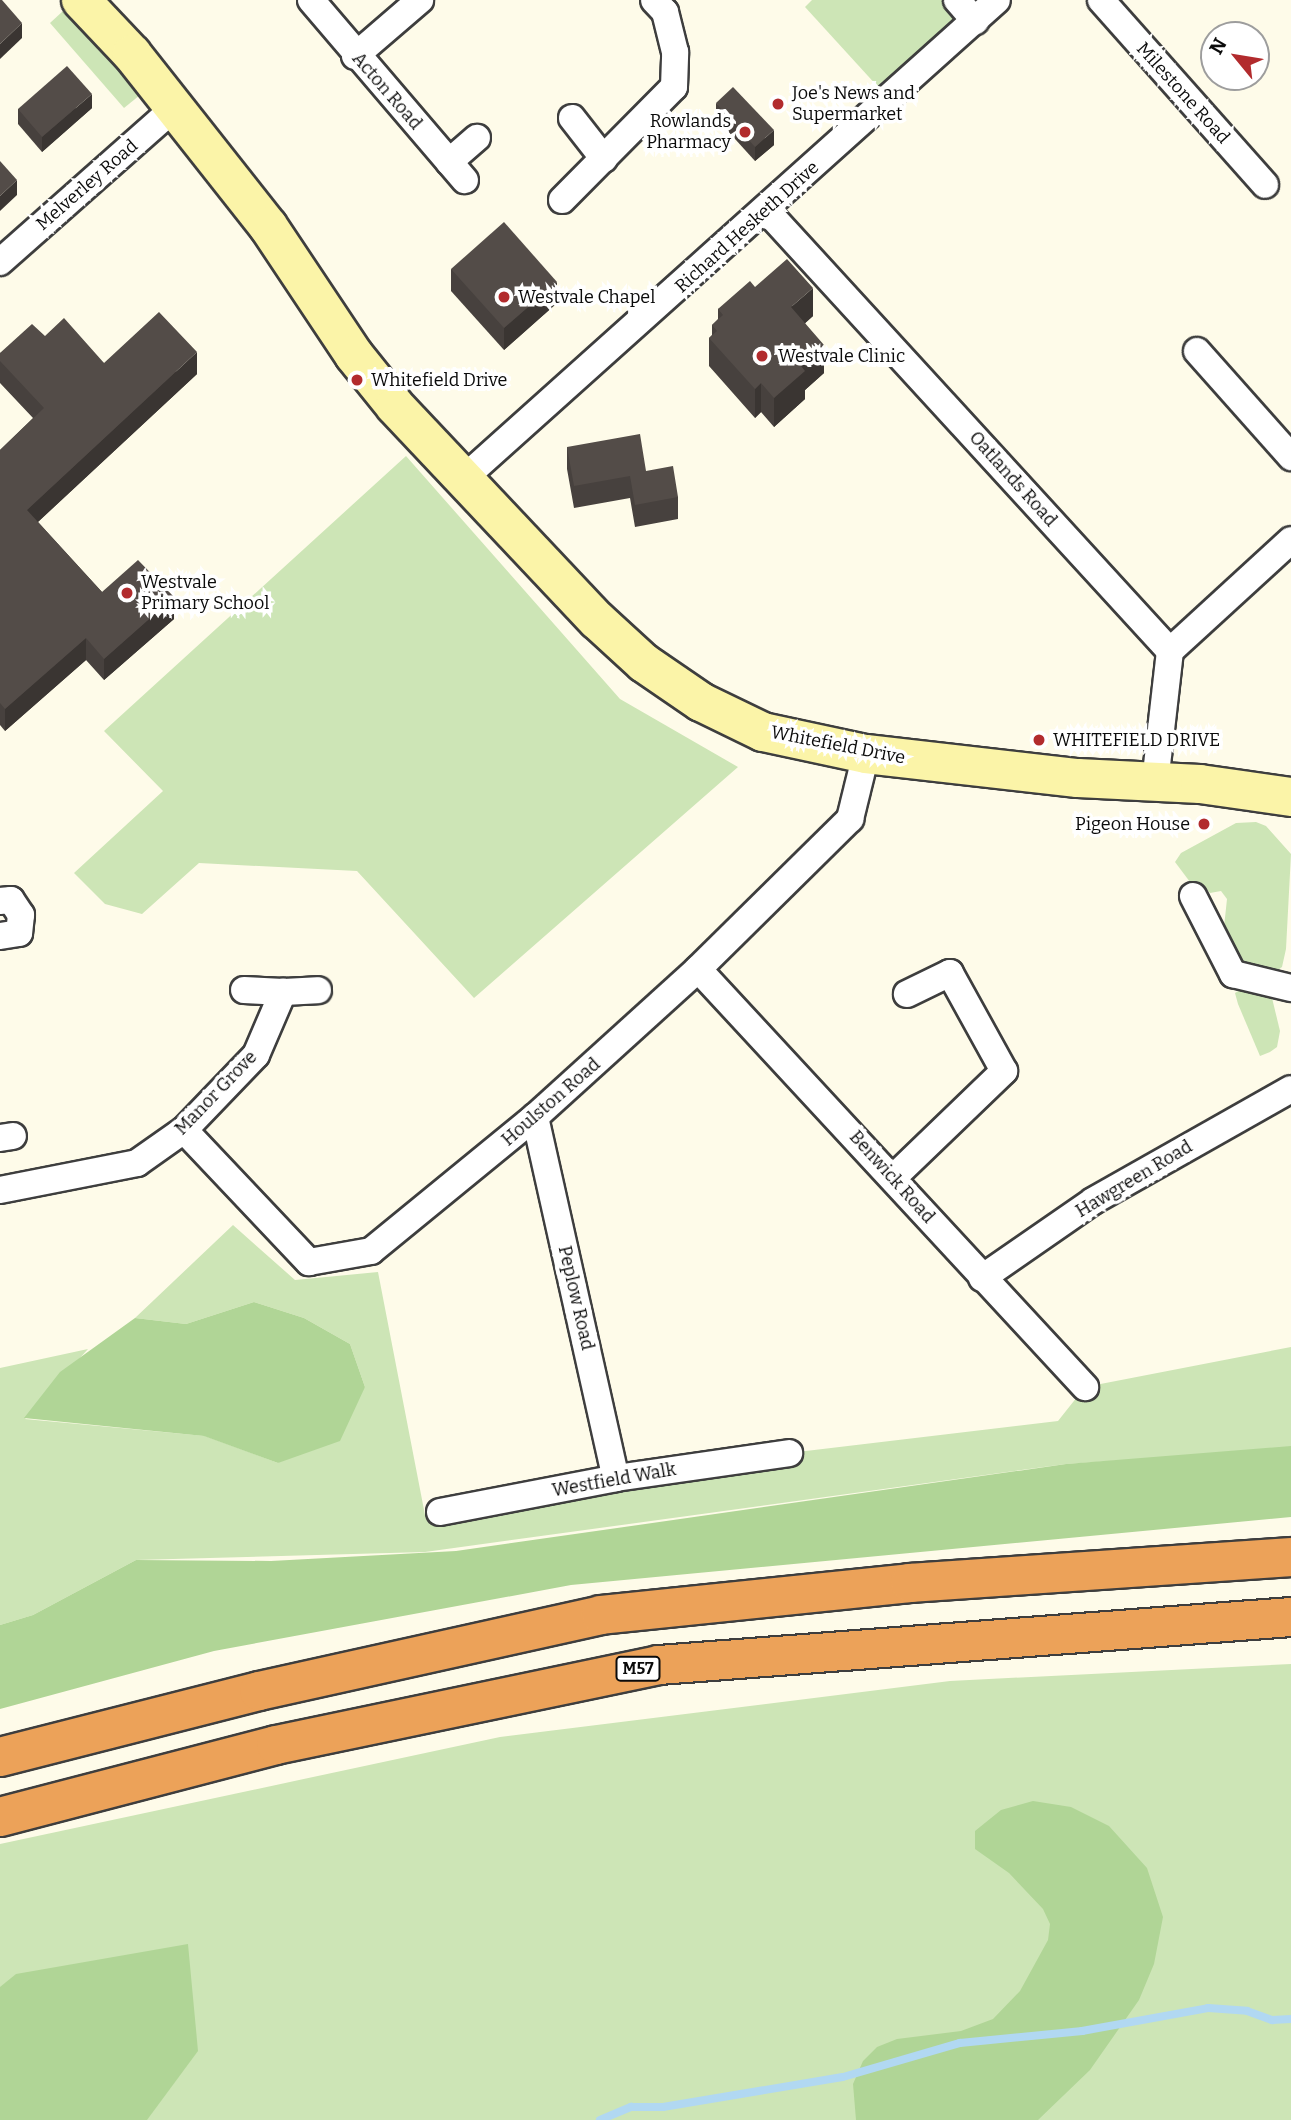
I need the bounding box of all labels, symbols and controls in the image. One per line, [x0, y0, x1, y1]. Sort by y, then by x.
north arrow [1200, 21, 1270, 91]
text: N [1204, 34, 1232, 58]
street label: Milestone Road [1132, 38, 1234, 148]
street label: Acton Road [348, 48, 426, 134]
place label: Joe's News and Supermarket [792, 83, 915, 126]
marker: Joe's News and Supermarket [770, 96, 786, 112]
place label: Rowlands Pharmacy [646, 111, 731, 154]
marker: Rowlands Pharmacy [737, 124, 753, 140]
street label: Melverley Road [32, 135, 142, 235]
street label: Richard Hesketh Drive [671, 157, 823, 297]
place label: Westvale Chapel [518, 286, 655, 308]
marker: Westvale Chapel [496, 289, 512, 305]
place label: Westvale Clinic [778, 345, 905, 367]
marker: Westvale Clinic [752, 346, 772, 366]
place label: Whitefield Drive [371, 369, 507, 391]
marker: Whitefield Drive [349, 372, 365, 388]
street label: Oatlands Road [965, 427, 1061, 531]
place label: Westvale Primary School [141, 572, 270, 614]
marker: Westvale Primary School [119, 585, 135, 601]
street label: Whitefield Drive [769, 721, 907, 769]
place label: WHITEFIELD DRIVE [1053, 729, 1220, 751]
marker: WHITEFIELD DRIVE [1031, 732, 1047, 748]
place label: Pigeon House [1075, 813, 1190, 835]
marker: Pigeon House [1196, 816, 1212, 832]
street label: Manor Grove [170, 1046, 262, 1140]
street label: Houlston Road [497, 1053, 605, 1151]
street label: Benwick Road [845, 1126, 939, 1228]
street label: Hawgreen Road [1072, 1136, 1196, 1222]
street label: Peplow Road [553, 1244, 599, 1352]
street label: Westfield Walk [550, 1458, 678, 1502]
road number: M57 [615, 1656, 661, 1681]

